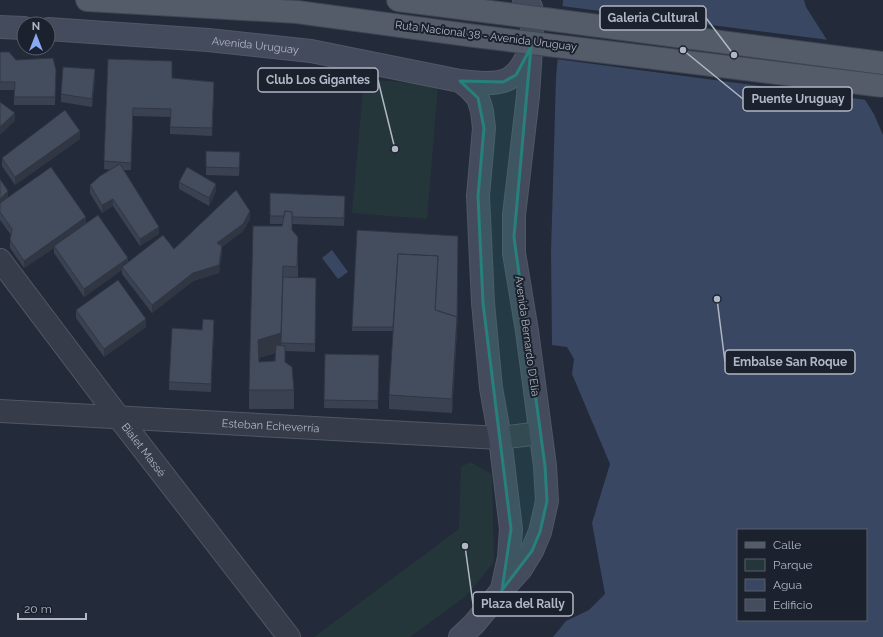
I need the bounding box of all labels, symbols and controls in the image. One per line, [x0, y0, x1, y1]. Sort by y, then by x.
callout: Galeria Cultural [600, 6, 706, 30]
text: Galeria Cultural [608, 11, 699, 25]
north arrow [16, 16, 56, 56]
street label: Ruta Nacional 38 - Avenida Uruguay [394, 18, 578, 54]
text: N [32, 20, 40, 33]
street label: Avenida Uruguay [211, 34, 300, 56]
callout: Club Los Gigantes [258, 68, 378, 92]
text: Club Los Gigantes [266, 73, 370, 87]
callout: Puente Uruguay [743, 87, 852, 111]
text: Puente Uruguay [751, 92, 845, 106]
street label: Avenida Bernardo D'Elía [512, 275, 542, 397]
callout: Embalse San Roque [725, 350, 855, 374]
text: Embalse San Roque [733, 355, 847, 369]
street label: Esteban Echeverría [221, 416, 320, 435]
street label: Bialet Massé [119, 420, 169, 479]
legend [737, 529, 867, 621]
text: Calle [773, 538, 801, 552]
text: Parque [773, 558, 813, 572]
text: Agua [773, 578, 802, 592]
callout: Plaza del Rally [473, 592, 573, 616]
scale bar [18, 595, 86, 621]
text: Plaza del Rally [481, 597, 565, 611]
text: Edificio [773, 598, 813, 612]
text: 20 m [24, 602, 52, 616]

